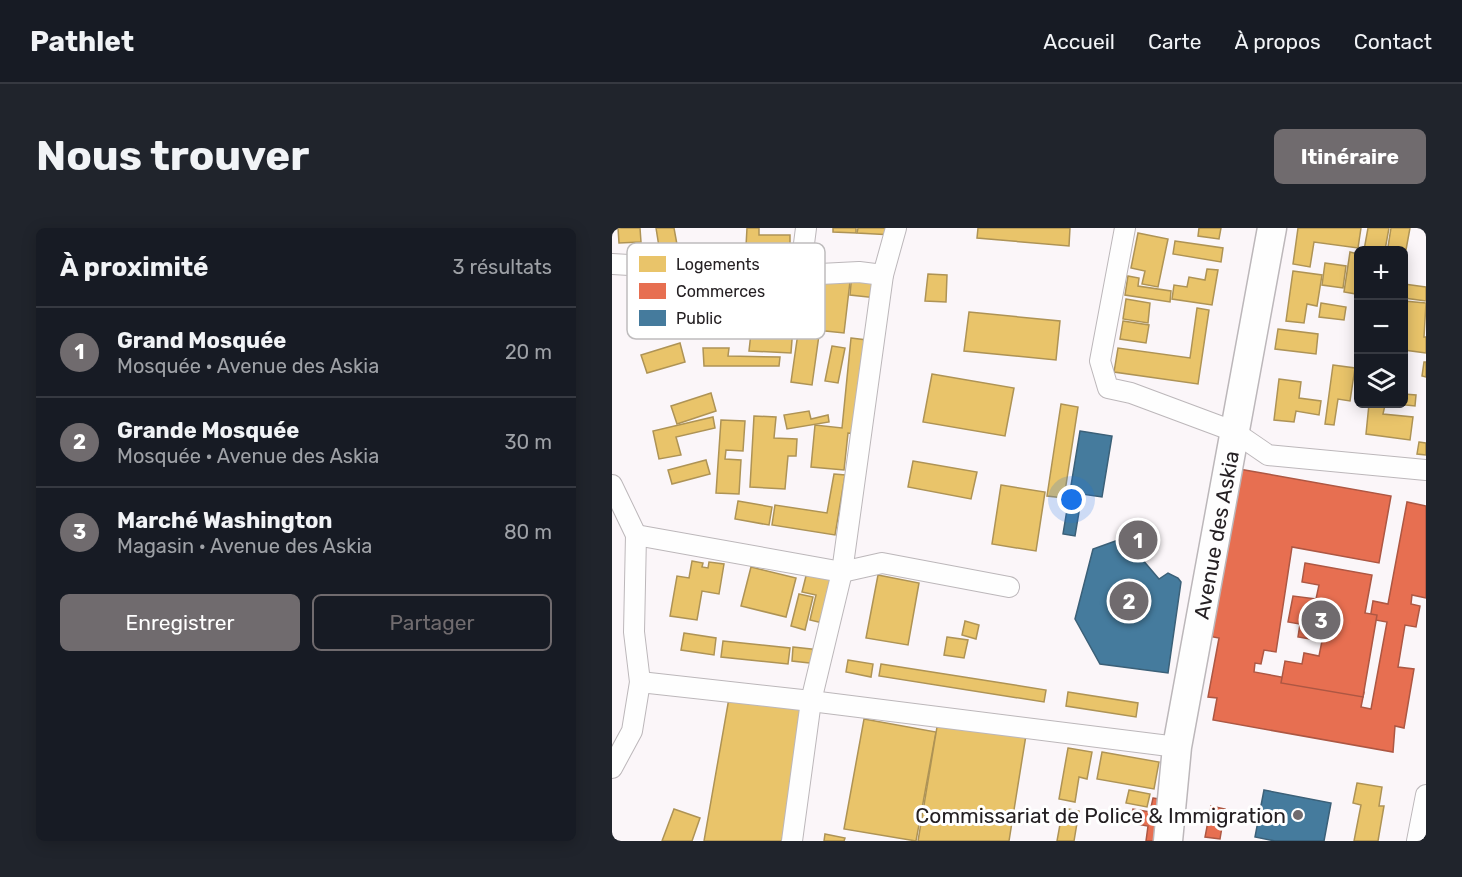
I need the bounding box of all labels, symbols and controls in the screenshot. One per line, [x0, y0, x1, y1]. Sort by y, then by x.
text: Pathlet [30, 25, 134, 58]
text: Accueil [1043, 29, 1115, 54]
text: Carte [1148, 29, 1201, 54]
text: À propos [1234, 29, 1321, 54]
text: Contact [1354, 29, 1432, 54]
button: Itinéraire [1274, 129, 1426, 184]
text: Nous trouver [36, 131, 309, 181]
legend [627, 243, 825, 339]
map controls [1354, 246, 1408, 408]
button: + [1354, 246, 1408, 300]
text: À proximité [60, 252, 209, 283]
text: 3 résultats [453, 255, 552, 279]
text: Logements [676, 255, 760, 274]
text: Commerces [676, 282, 765, 301]
button: − [1354, 300, 1408, 354]
text: Public [676, 309, 722, 328]
text: Grand Mosquée [117, 327, 286, 354]
text: 1 [75, 340, 84, 364]
text: 20 m [505, 340, 552, 364]
text: Mosquée · Avenue des Askia [117, 354, 379, 378]
button: layers [1354, 354, 1408, 408]
text: Grande Mosquée [117, 417, 299, 444]
text: 2 [73, 430, 86, 454]
text: 30 m [505, 430, 552, 454]
text: Mosquée · Avenue des Askia [117, 444, 379, 468]
street label: Avenue des Askia [1188, 449, 1243, 621]
your location [1057, 485, 1086, 514]
text: Marché Washington [117, 507, 333, 534]
pin: 1 [1118, 518, 1158, 562]
text: 3 [73, 520, 86, 544]
text: 80 m [504, 520, 552, 544]
text: Magasin · Avenue des Askia [117, 534, 372, 558]
pin: 2 [1110, 578, 1148, 623]
button: Enregistrer [60, 594, 300, 651]
button: Partager [312, 594, 552, 651]
pin: 3 [1302, 598, 1340, 642]
place label: Commissariat de Police & Immigration [915, 803, 1286, 828]
marker: Commissariat de Police & Immigration [1291, 808, 1305, 822]

